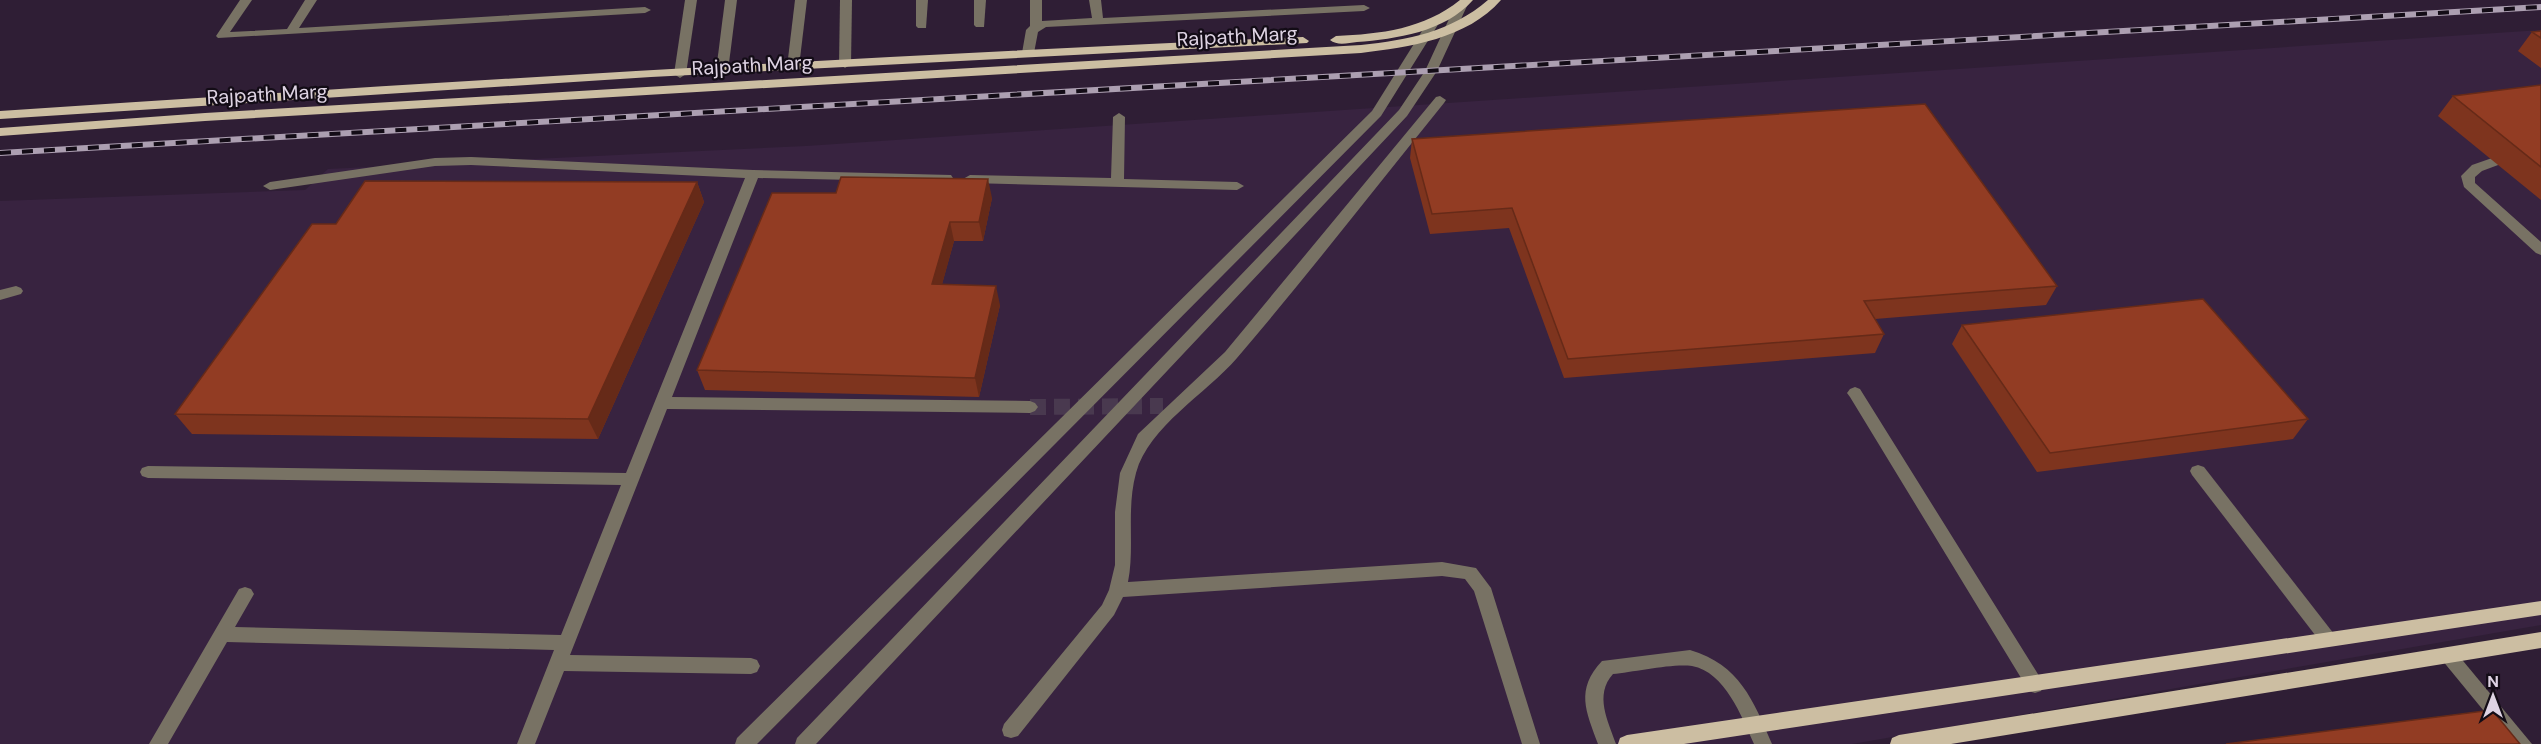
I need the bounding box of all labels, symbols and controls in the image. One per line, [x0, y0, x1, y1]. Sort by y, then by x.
street label: Rajpath Marg [1176, 20, 1298, 52]
street label: Rajpath Marg [691, 49, 813, 81]
street label: Rajpath Marg [206, 78, 328, 110]
north arrow [2463, 666, 2523, 726]
text: N [2487, 671, 2499, 692]

